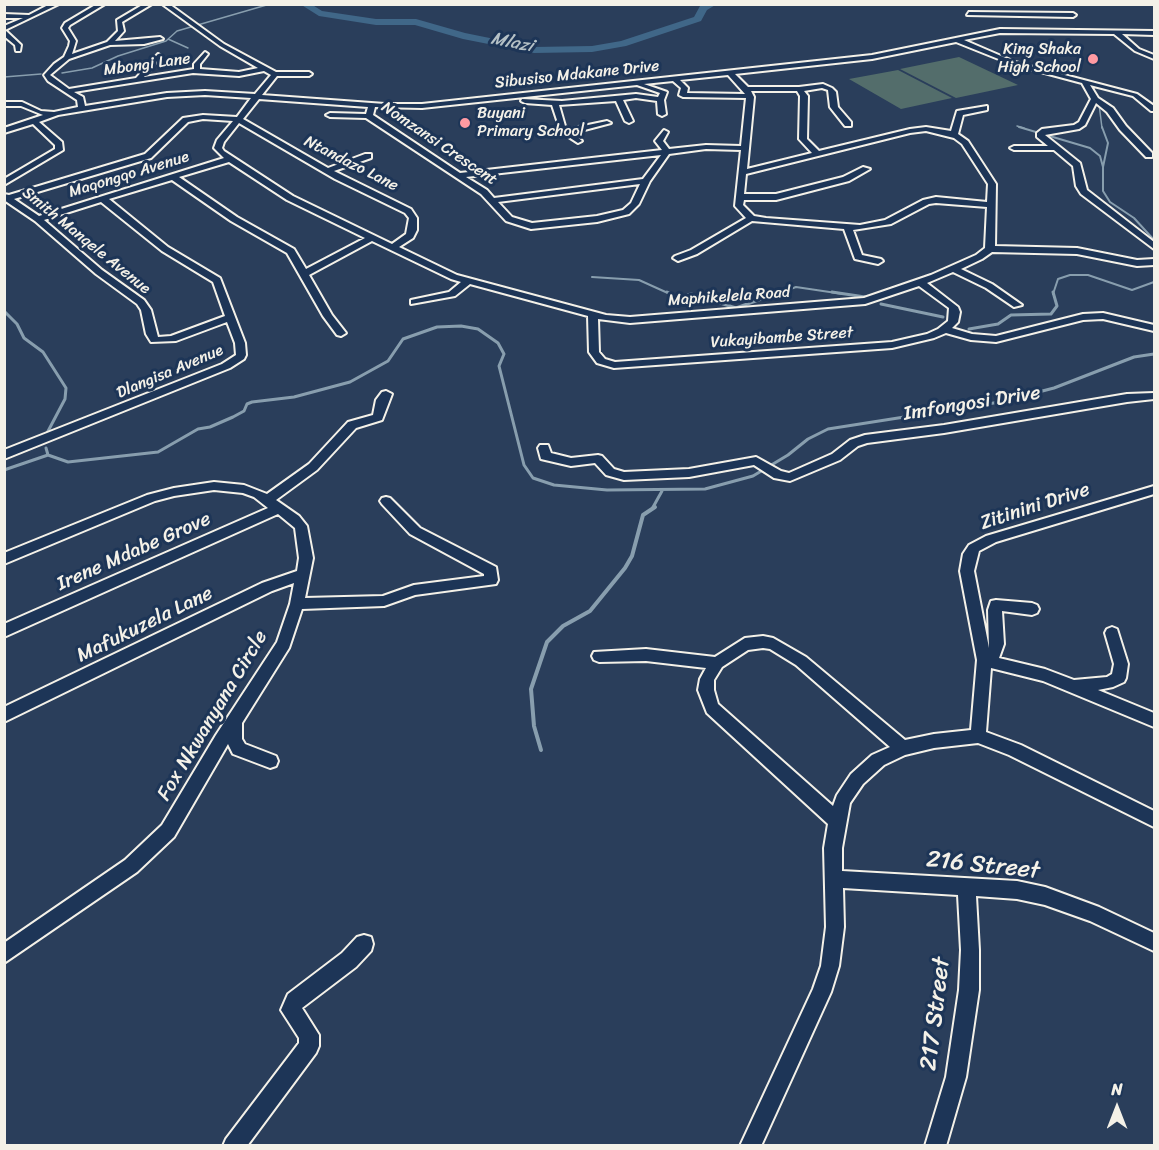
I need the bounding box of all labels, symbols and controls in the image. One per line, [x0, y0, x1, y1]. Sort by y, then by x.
water label: Mlazi [489, 28, 535, 58]
place label: King Shaka High School [997, 40, 1081, 78]
street label: Mbongi Lane [102, 49, 192, 81]
marker: King Shaka High School [1086, 52, 1100, 66]
street label: Sibusiso Mdakane Drive [494, 57, 660, 93]
street label: Nomzansi Crescent [377, 98, 501, 190]
place label: Buyani Primary School [477, 104, 584, 142]
marker: Buyani Primary School [458, 116, 472, 130]
street label: Ntandazo Lane [301, 132, 401, 196]
street label: Maqongqo Avenue [67, 148, 191, 202]
street label: Smith Manqele Avenue [18, 183, 154, 299]
street label: Maphikelela Road [667, 283, 791, 311]
street label: Vukayibambe Street [710, 323, 854, 353]
street label: Dlangisa Avenue [114, 341, 226, 403]
street label: Imfongosi Drive [902, 381, 1042, 427]
street label: Zitinini Drive [977, 478, 1093, 536]
street label: Irene Mdabe Grove [53, 507, 215, 597]
street label: Mafukuzela Lane [73, 582, 217, 668]
street label: Fox Nkwanyana Circle [153, 627, 273, 805]
street label: 216 Street [925, 846, 1041, 886]
street label: 217 Street [915, 956, 957, 1072]
text: N [1111, 1075, 1123, 1104]
north arrow [1087, 1078, 1147, 1138]

